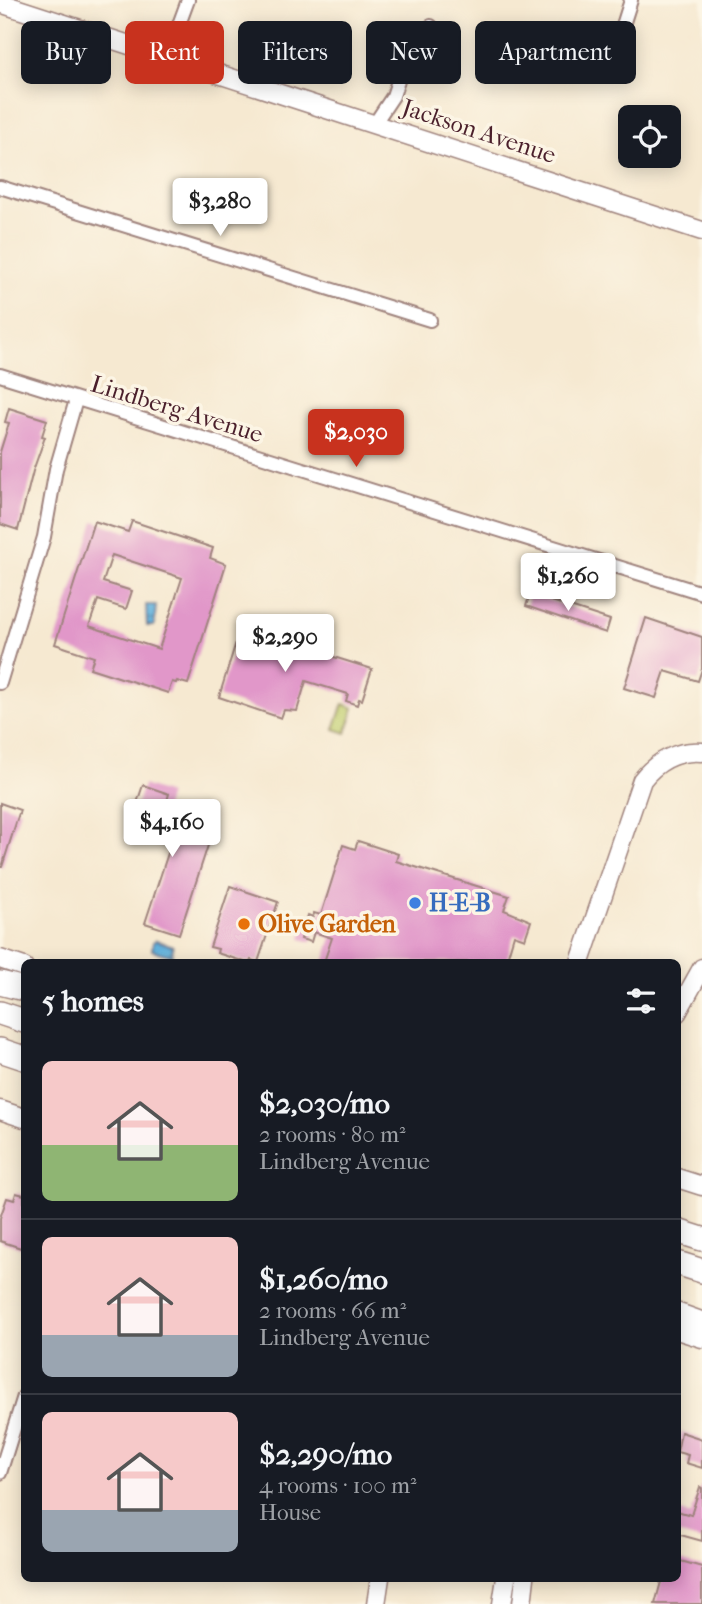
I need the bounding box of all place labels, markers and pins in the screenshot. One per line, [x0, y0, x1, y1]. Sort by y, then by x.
pin: $3,280 [163, 178, 277, 238]
pin: $2,030 [299, 410, 413, 469]
pin: $1,260 [511, 554, 625, 613]
pin: $2,290 [228, 614, 342, 674]
pin: $4,160 [115, 800, 229, 859]
place label: H-E-B [429, 889, 491, 917]
marker: H-E-B [407, 895, 423, 911]
place label: Olive Garden [258, 910, 397, 938]
marker: Olive Garden [236, 916, 252, 932]

